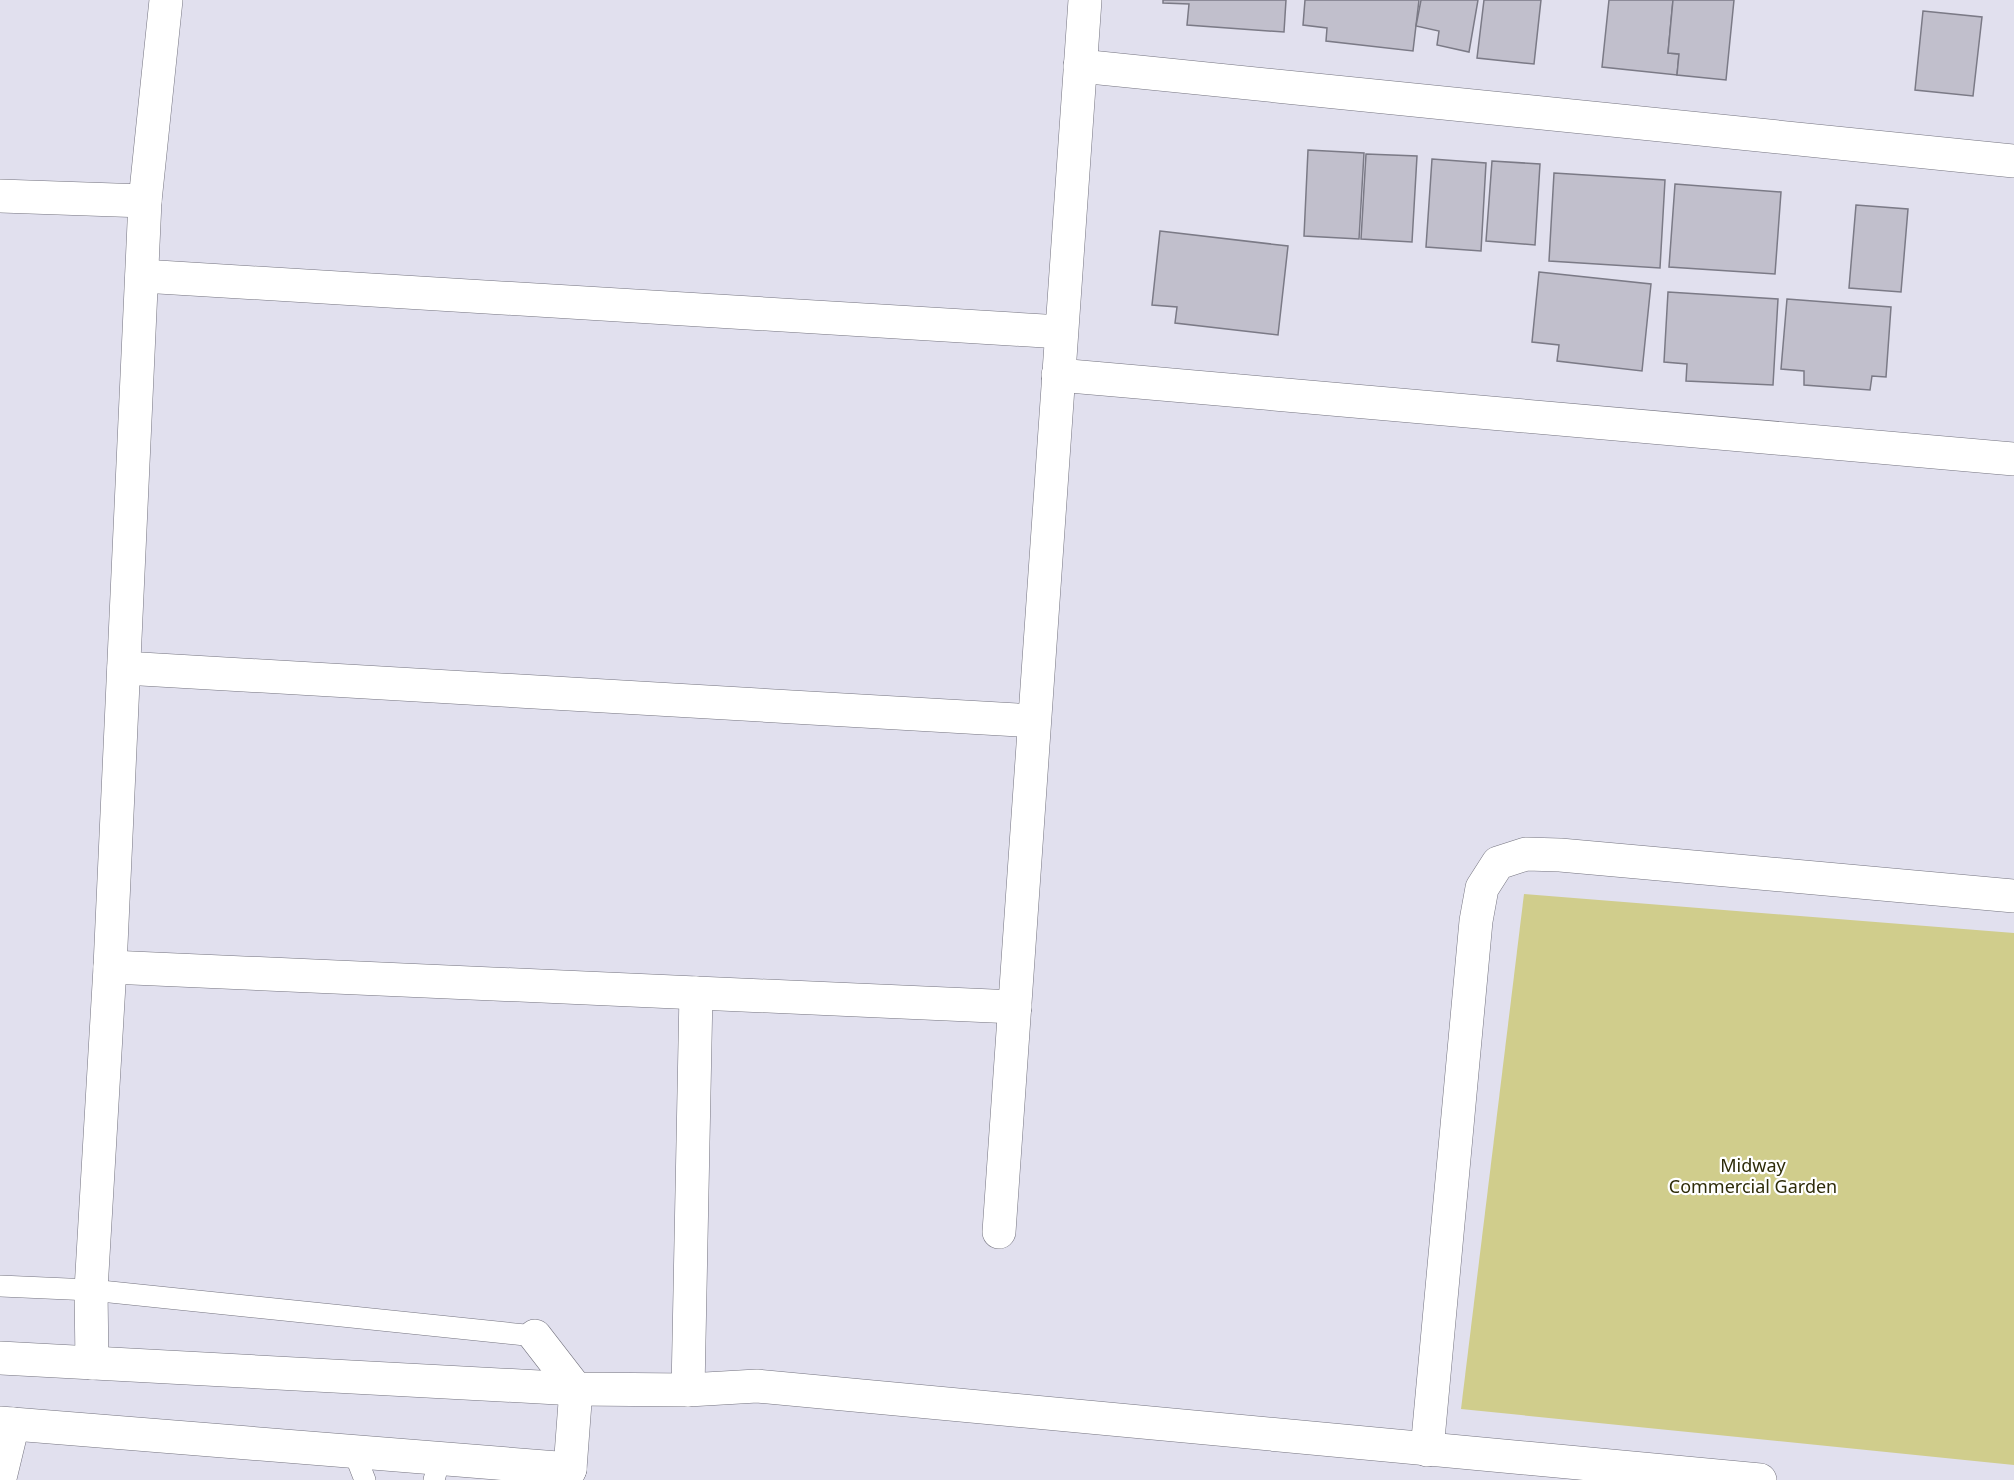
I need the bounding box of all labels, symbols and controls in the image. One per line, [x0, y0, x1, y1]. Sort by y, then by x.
park label: Midway Commercial Garden [1669, 1153, 1837, 1198]

